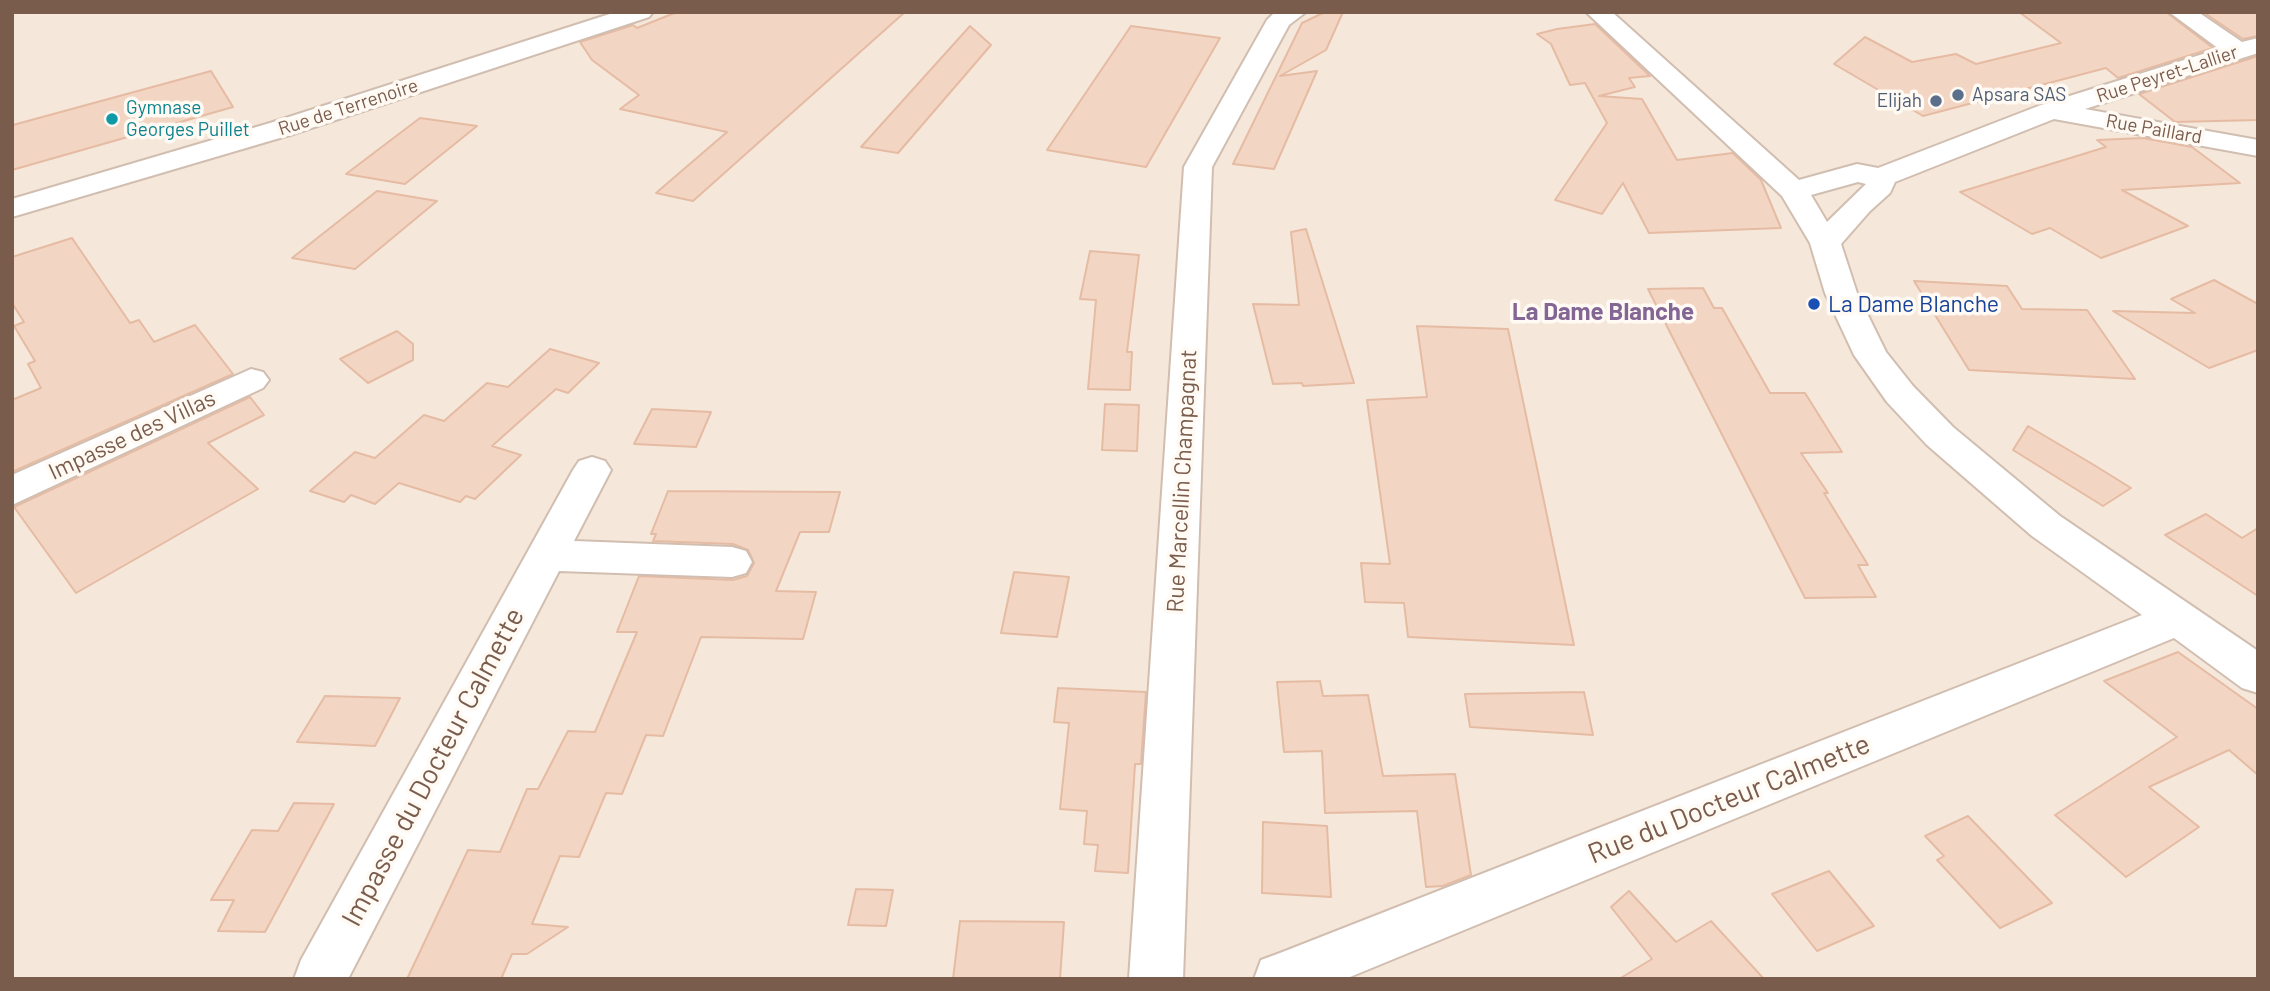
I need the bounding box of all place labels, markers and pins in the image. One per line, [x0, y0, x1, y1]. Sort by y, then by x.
place label: Apsara SAS [1972, 84, 2066, 106]
marker: Apsara SAS [1950, 87, 1966, 103]
place label: Elijah [1877, 90, 1922, 112]
marker: Elijah [1928, 93, 1944, 109]
place label: Gymnase Georges Puillet [126, 97, 250, 141]
marker: Gymnase Georges Puillet [104, 111, 120, 127]
place label: La Dame Blanche [1828, 290, 1999, 318]
marker: La Dame Blanche [1806, 296, 1822, 312]

